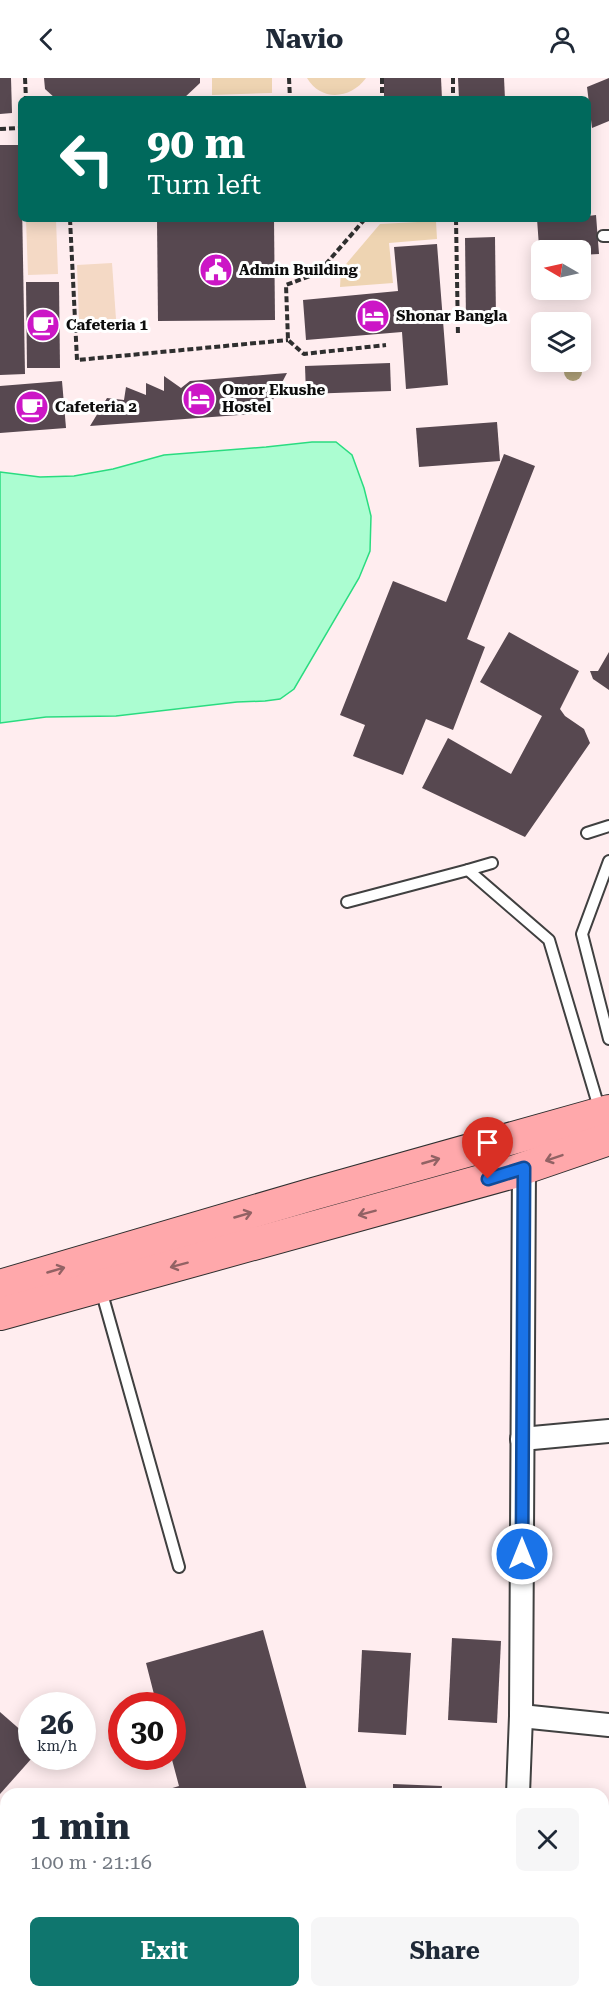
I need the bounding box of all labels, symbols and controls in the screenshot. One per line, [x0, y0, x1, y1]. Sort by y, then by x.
icon: back [30, 23, 63, 56]
text: Navio [265, 23, 344, 55]
icon: person [546, 23, 579, 56]
text: 90 m [147, 119, 245, 168]
icon: left [48, 120, 126, 198]
text: Turn left [147, 169, 261, 201]
north arrow [531, 240, 591, 300]
map controls [531, 240, 591, 372]
public building icon: Admin Building [198, 252, 234, 288]
place label: Admin Building [239, 261, 359, 279]
hotel icon: Shonar Bangla [355, 298, 391, 334]
cafe icon: Cafeteria 1 [25, 307, 61, 343]
place label: Shonar Bangla [396, 307, 507, 325]
button: layers [531, 312, 591, 372]
place label: Cafeteria 1 [66, 316, 148, 334]
hotel icon: Omor Ekushe Hostel [181, 381, 217, 417]
place label: Omor Ekushe Hostel [222, 381, 325, 416]
cafe icon: Cafeteria 2 [14, 389, 50, 425]
place label: Cafeteria 2 [55, 398, 137, 416]
pin [462, 1117, 513, 1179]
icon: arrive [471, 1126, 504, 1159]
one-way arrow [545, 1153, 564, 1164]
one-way arrow [421, 1155, 440, 1167]
one-way arrow [357, 1207, 376, 1219]
one-way arrow [233, 1209, 252, 1220]
one-way arrow [170, 1259, 189, 1271]
one-way arrow [46, 1264, 65, 1275]
position arrow [490, 1522, 554, 1586]
speed limit sign: 30 [108, 1692, 186, 1770]
text: 26 [40, 1706, 74, 1741]
text: km/h [37, 1737, 77, 1755]
text: 1 min [30, 1806, 130, 1848]
button: close [516, 1808, 579, 1871]
text: 100 m · 21:16 [30, 1850, 152, 1874]
button: Exit [30, 1917, 299, 1986]
button: Share [311, 1917, 579, 1986]

